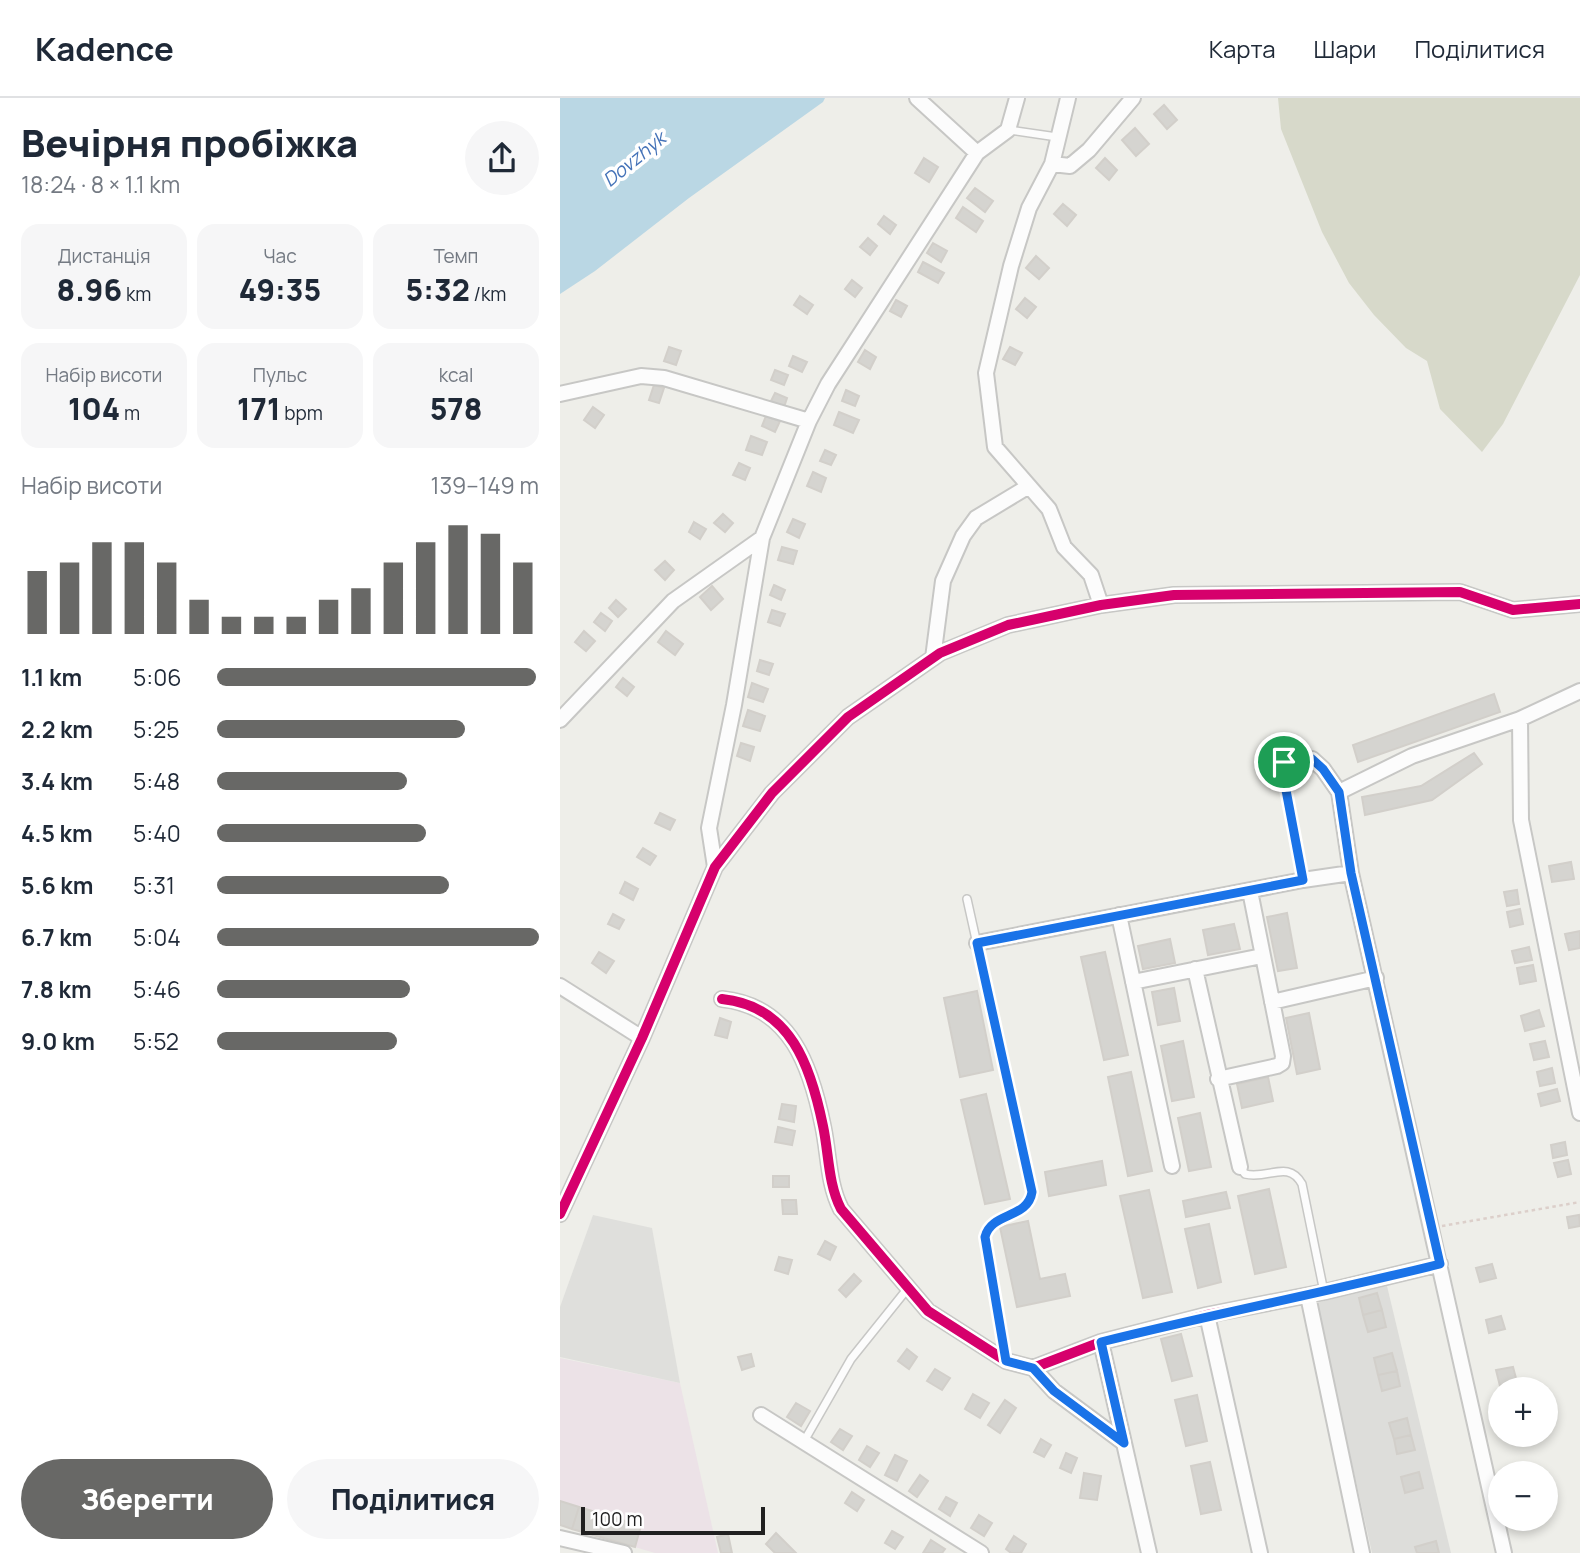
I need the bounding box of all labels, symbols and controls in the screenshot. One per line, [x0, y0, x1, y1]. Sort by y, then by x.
text: Kadence [35, 26, 174, 71]
text: Карта [1209, 32, 1276, 65]
text: Шари [1314, 32, 1376, 65]
text: Поділитися [1414, 32, 1545, 65]
text: Вечірня пробіжка [21, 116, 358, 168]
button: share [465, 121, 539, 195]
water label: Dovzhyk [597, 124, 673, 192]
text: 18:24 · 8 × 1.1 km [21, 168, 180, 200]
text: Дистанція [58, 243, 150, 269]
text: Час [263, 243, 297, 269]
text: Темп [434, 243, 478, 269]
text: 8.96 [57, 269, 122, 310]
text: 49:35 [239, 269, 321, 310]
text: 5:32 [406, 269, 470, 310]
text: km [122, 281, 151, 307]
text: /km [470, 281, 506, 307]
text: Набір висоти [46, 362, 162, 388]
text: Пульс [253, 362, 307, 388]
text: kcal [439, 362, 473, 388]
text: 104 [68, 388, 120, 429]
text: 171 [237, 388, 281, 429]
text: 578 [430, 388, 482, 429]
text: m [120, 400, 140, 426]
text: bpm [281, 400, 323, 426]
text: Набір висоти [21, 469, 162, 501]
text: 139–149 m [430, 469, 539, 501]
text: 1.1 km [21, 661, 82, 693]
text: 5:06 [133, 661, 181, 693]
text: 2.2 km [21, 713, 93, 745]
text: 5:25 [133, 713, 180, 745]
pin [1254, 732, 1314, 792]
icon: arrive [1265, 743, 1303, 781]
text: 3.4 km [21, 765, 93, 797]
text: 5:48 [133, 765, 180, 797]
text: 4.5 km [21, 817, 93, 849]
text: 5:40 [133, 817, 181, 849]
text: 5.6 km [21, 869, 93, 901]
text: 5:31 [133, 869, 175, 901]
text: 6.7 km [21, 921, 92, 953]
text: 5:04 [133, 921, 181, 953]
text: 7.8 km [21, 973, 92, 1005]
text: 5:46 [133, 973, 181, 1005]
text: 9.0 km [21, 1025, 95, 1057]
text: 5:52 [133, 1025, 179, 1057]
map controls [1488, 1377, 1558, 1531]
button: + [1488, 1377, 1558, 1447]
button: Зберегти [21, 1459, 273, 1539]
button: Поділитися [287, 1459, 539, 1539]
button: − [1488, 1461, 1558, 1531]
scale bar [581, 1504, 765, 1536]
text: 100 m [592, 1506, 643, 1532]

